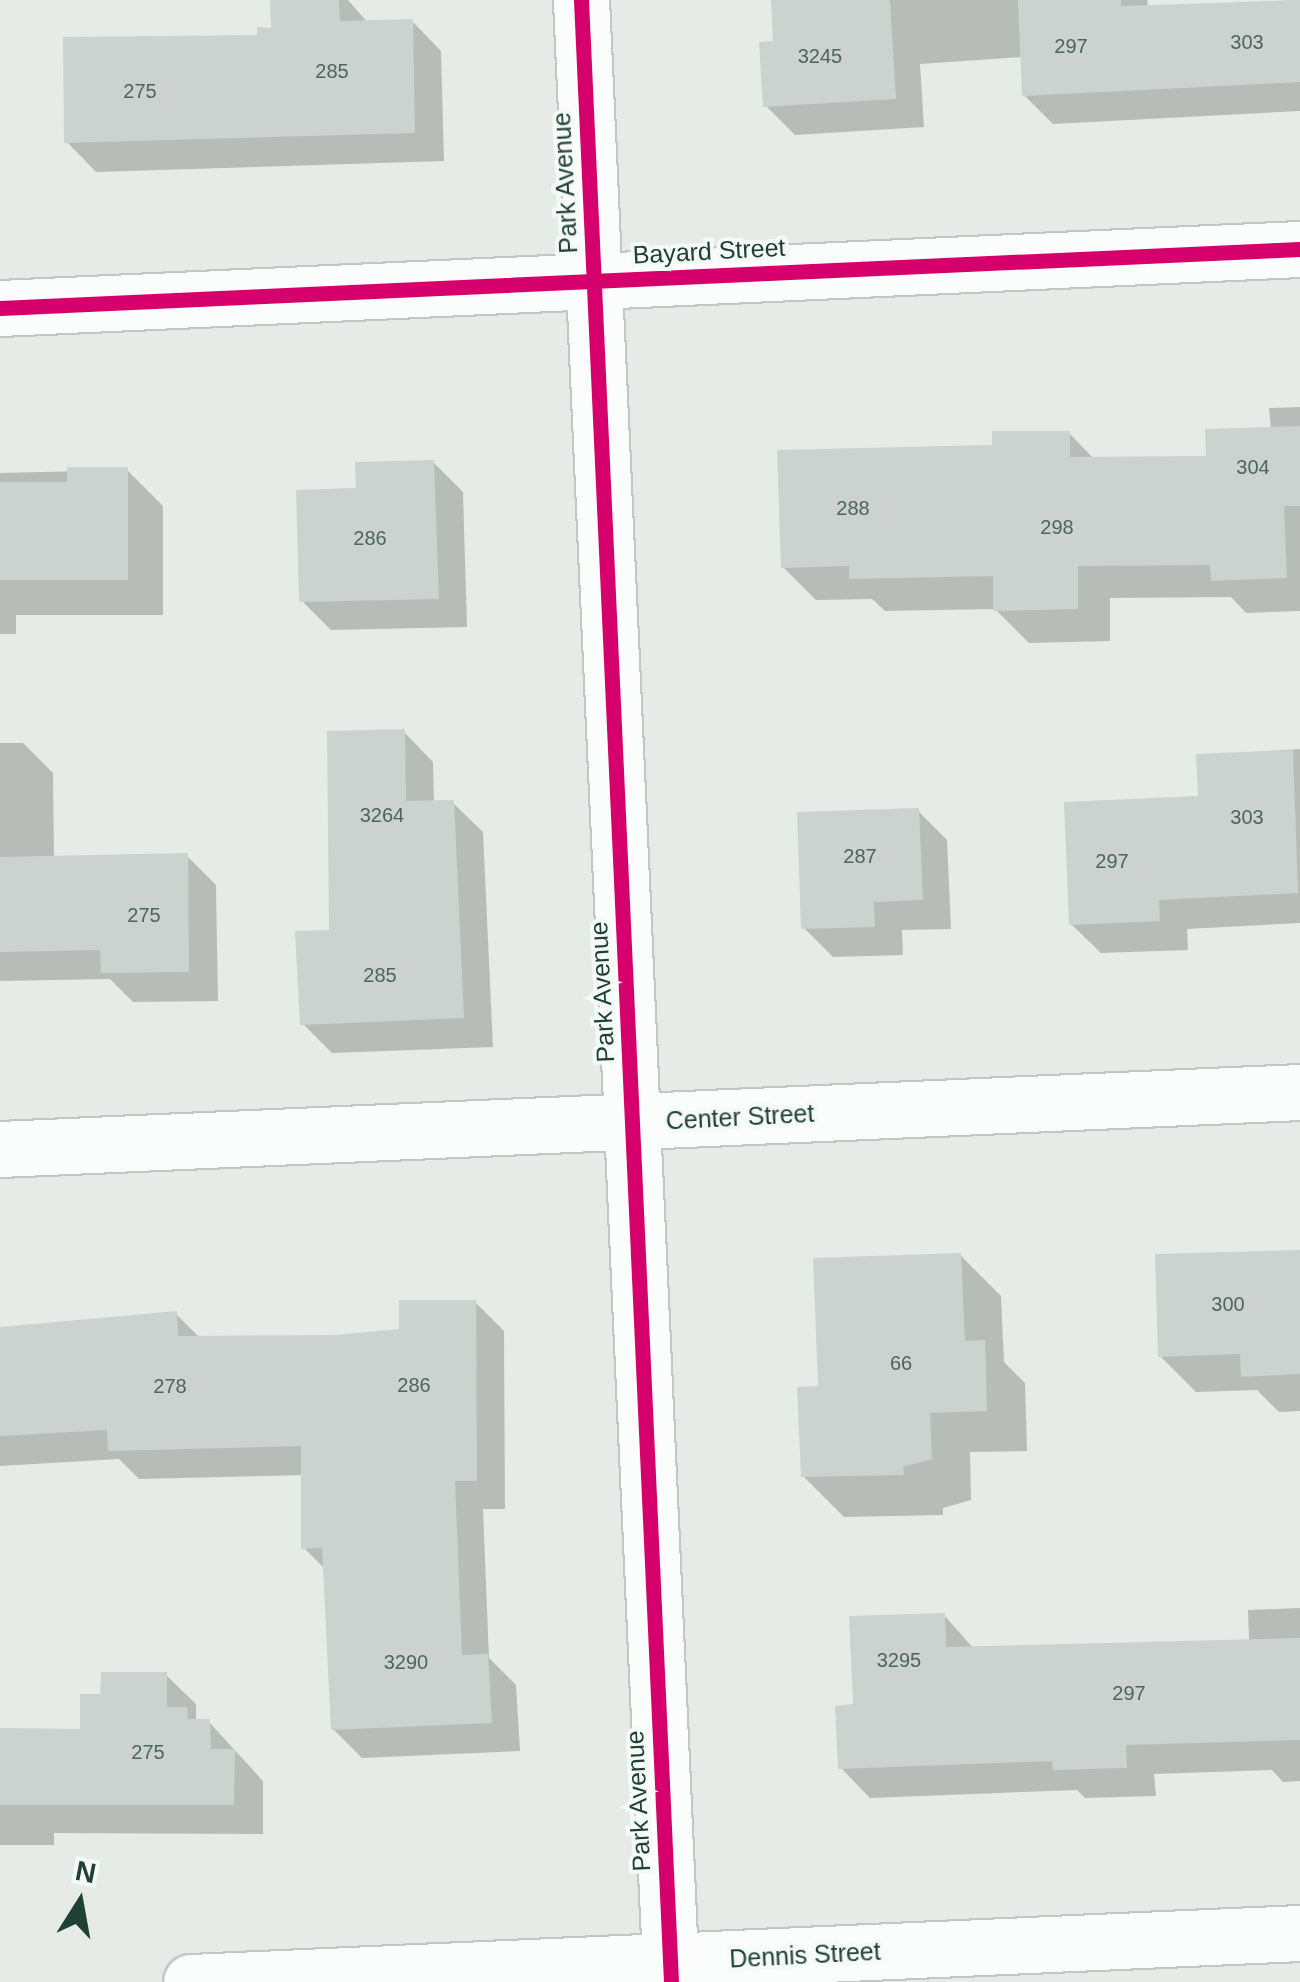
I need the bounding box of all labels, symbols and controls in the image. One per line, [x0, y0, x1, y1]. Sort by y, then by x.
house number: 303 [1230, 30, 1264, 54]
house number: 297 [1054, 34, 1088, 58]
house number: 3245 [798, 44, 842, 68]
house number: 285 [315, 59, 349, 83]
house number: 275 [123, 79, 157, 103]
street label: Park Avenue [546, 111, 584, 255]
street label: Bayard Street [632, 232, 786, 270]
house number: 304 [1236, 455, 1270, 479]
house number: 288 [836, 496, 870, 520]
house number: 298 [1040, 515, 1074, 539]
house number: 286 [353, 526, 387, 550]
house number: 3264 [360, 803, 404, 827]
house number: 303 [1230, 805, 1264, 829]
house number: 287 [843, 844, 877, 868]
house number: 297 [1095, 849, 1129, 873]
house number: 275 [127, 903, 161, 927]
street label: Park Avenue [583, 920, 621, 1064]
house number: 285 [363, 963, 397, 987]
street label: Center Street [665, 1098, 815, 1136]
house number: 300 [1211, 1292, 1245, 1316]
house number: 66 [890, 1351, 912, 1375]
house number: 286 [397, 1373, 431, 1397]
house number: 278 [153, 1374, 187, 1398]
house number: 3295 [877, 1648, 921, 1672]
house number: 3290 [384, 1650, 428, 1674]
house number: 297 [1112, 1681, 1146, 1705]
street label: Park Avenue [619, 1729, 657, 1873]
house number: 275 [131, 1740, 165, 1764]
north arrow [30, 1852, 130, 1952]
text: N [73, 1855, 99, 1889]
street label: Dennis Street [729, 1936, 881, 1974]

